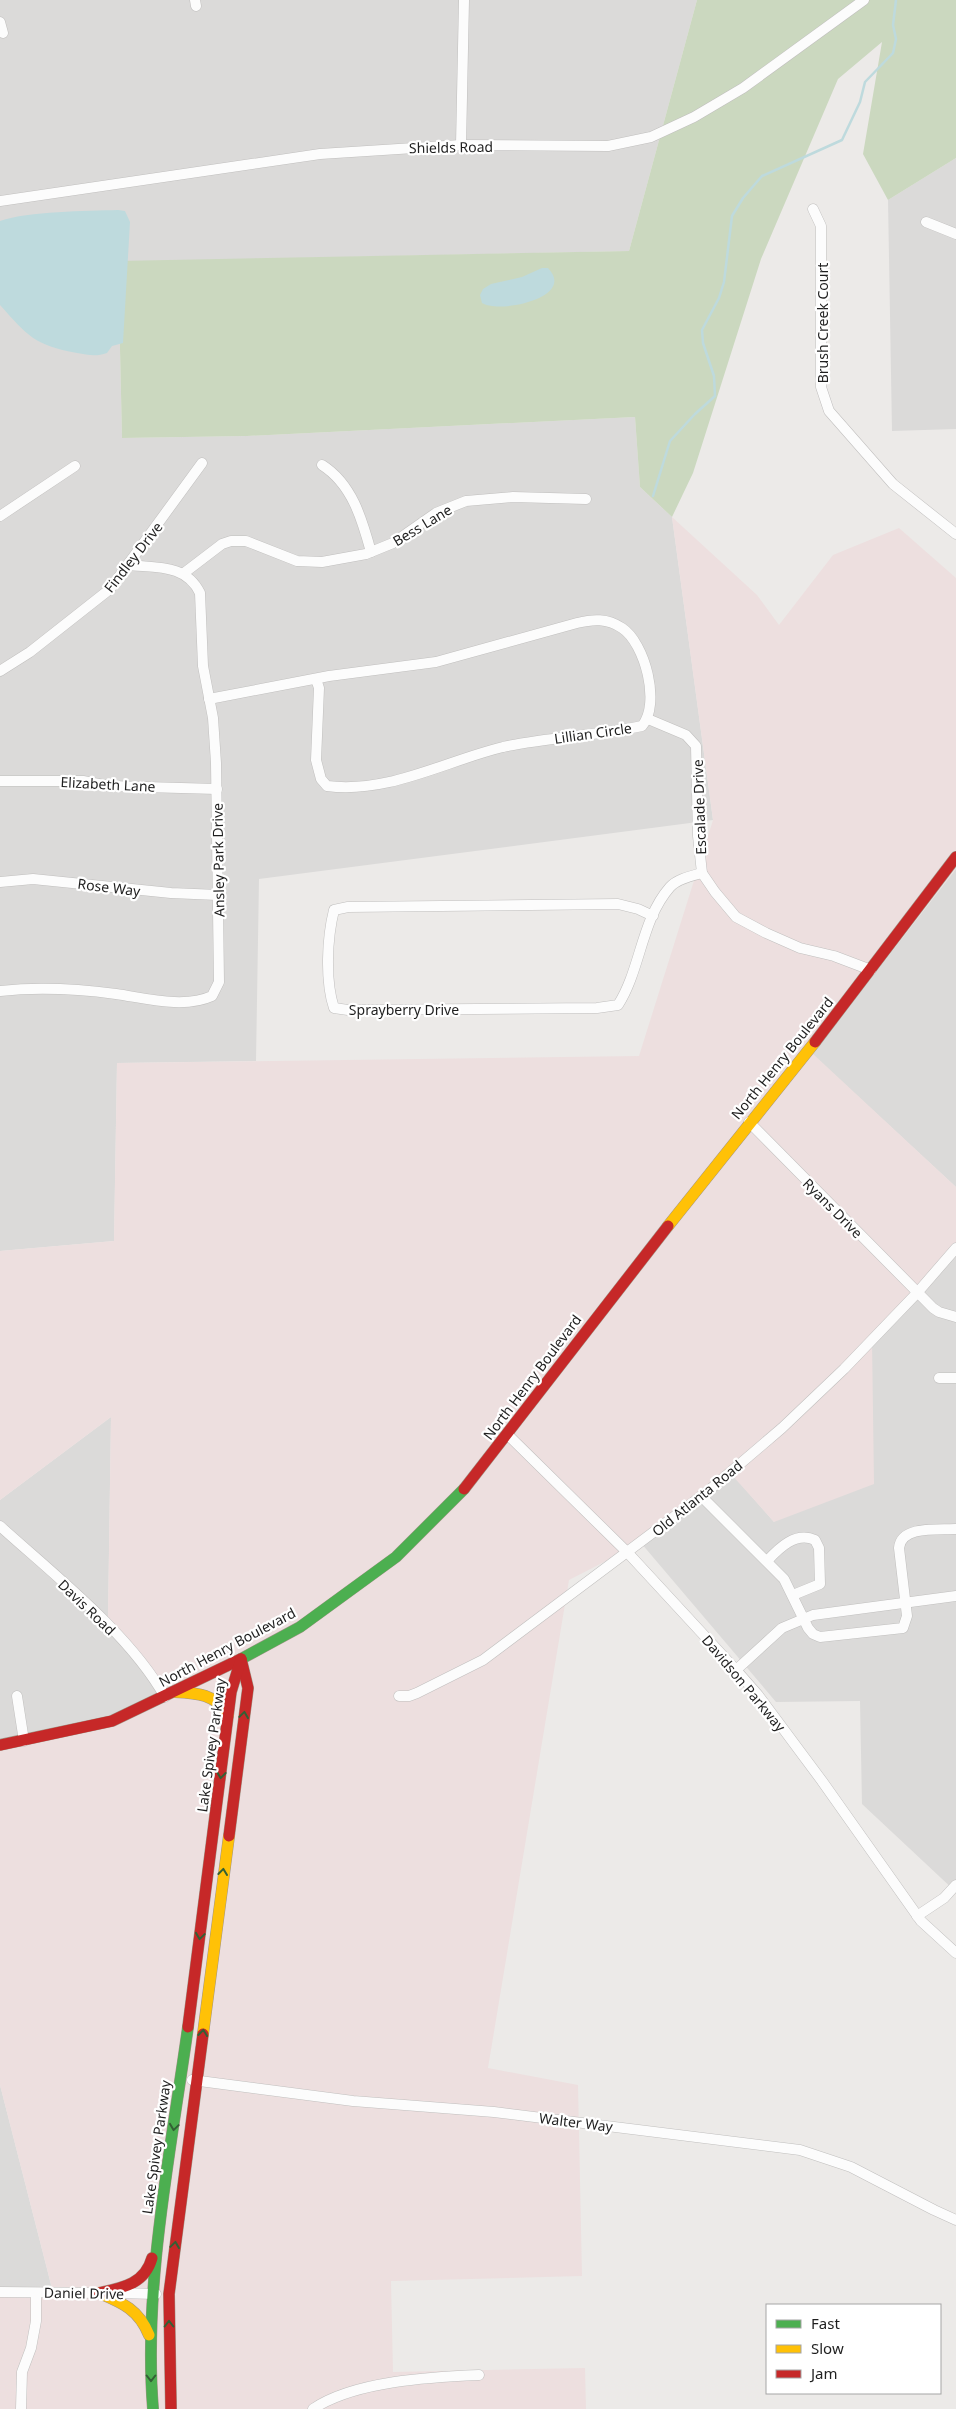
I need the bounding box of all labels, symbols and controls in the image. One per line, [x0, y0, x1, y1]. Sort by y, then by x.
street label: Shields Road [409, 137, 493, 157]
street label: Brush Creek Court [813, 263, 832, 383]
street label: Bess Lane [389, 500, 455, 550]
street label: Findley Drive [99, 518, 167, 596]
street label: Lillian Circle [553, 718, 633, 748]
street label: Escalade Drive [688, 759, 710, 855]
street label: Elizabeth Lane [60, 772, 156, 796]
street label: Ansley Park Drive [208, 803, 228, 917]
street label: Rose Way [76, 874, 142, 900]
street label: North Henry Boulevard [727, 993, 837, 1123]
street label: Sprayberry Drive [349, 1000, 459, 1019]
street label: Ryans Drive [799, 1174, 867, 1242]
street label: North Henry Boulevard [479, 1310, 585, 1444]
street label: Old Atlanta Road [648, 1456, 746, 1540]
street label: Davis Road [54, 1575, 120, 1639]
street label: North Henry Boulevard [155, 1603, 299, 1691]
street label: Davidson Parkway [698, 1631, 791, 1736]
street label: Lake Spivey Parkway [192, 1676, 230, 1813]
one-way arrow [238, 1710, 249, 1718]
one-way arrow [216, 1772, 227, 1780]
one-way arrow [217, 1867, 228, 1875]
one-way arrow [195, 1933, 206, 1941]
one-way arrow [197, 2028, 208, 2036]
street label: Lake Spivey Parkway [137, 2078, 175, 2215]
street label: Walter Way [538, 2108, 615, 2136]
one-way arrow [169, 2123, 180, 2131]
one-way arrow [169, 2241, 180, 2249]
street label: Daniel Drive [44, 2283, 124, 2303]
legend [766, 2304, 941, 2394]
text: Fast [811, 2313, 840, 2333]
one-way arrow [164, 2320, 174, 2328]
text: Slow [811, 2338, 844, 2358]
text: Jam [809, 2363, 838, 2383]
one-way arrow [146, 2374, 156, 2382]

